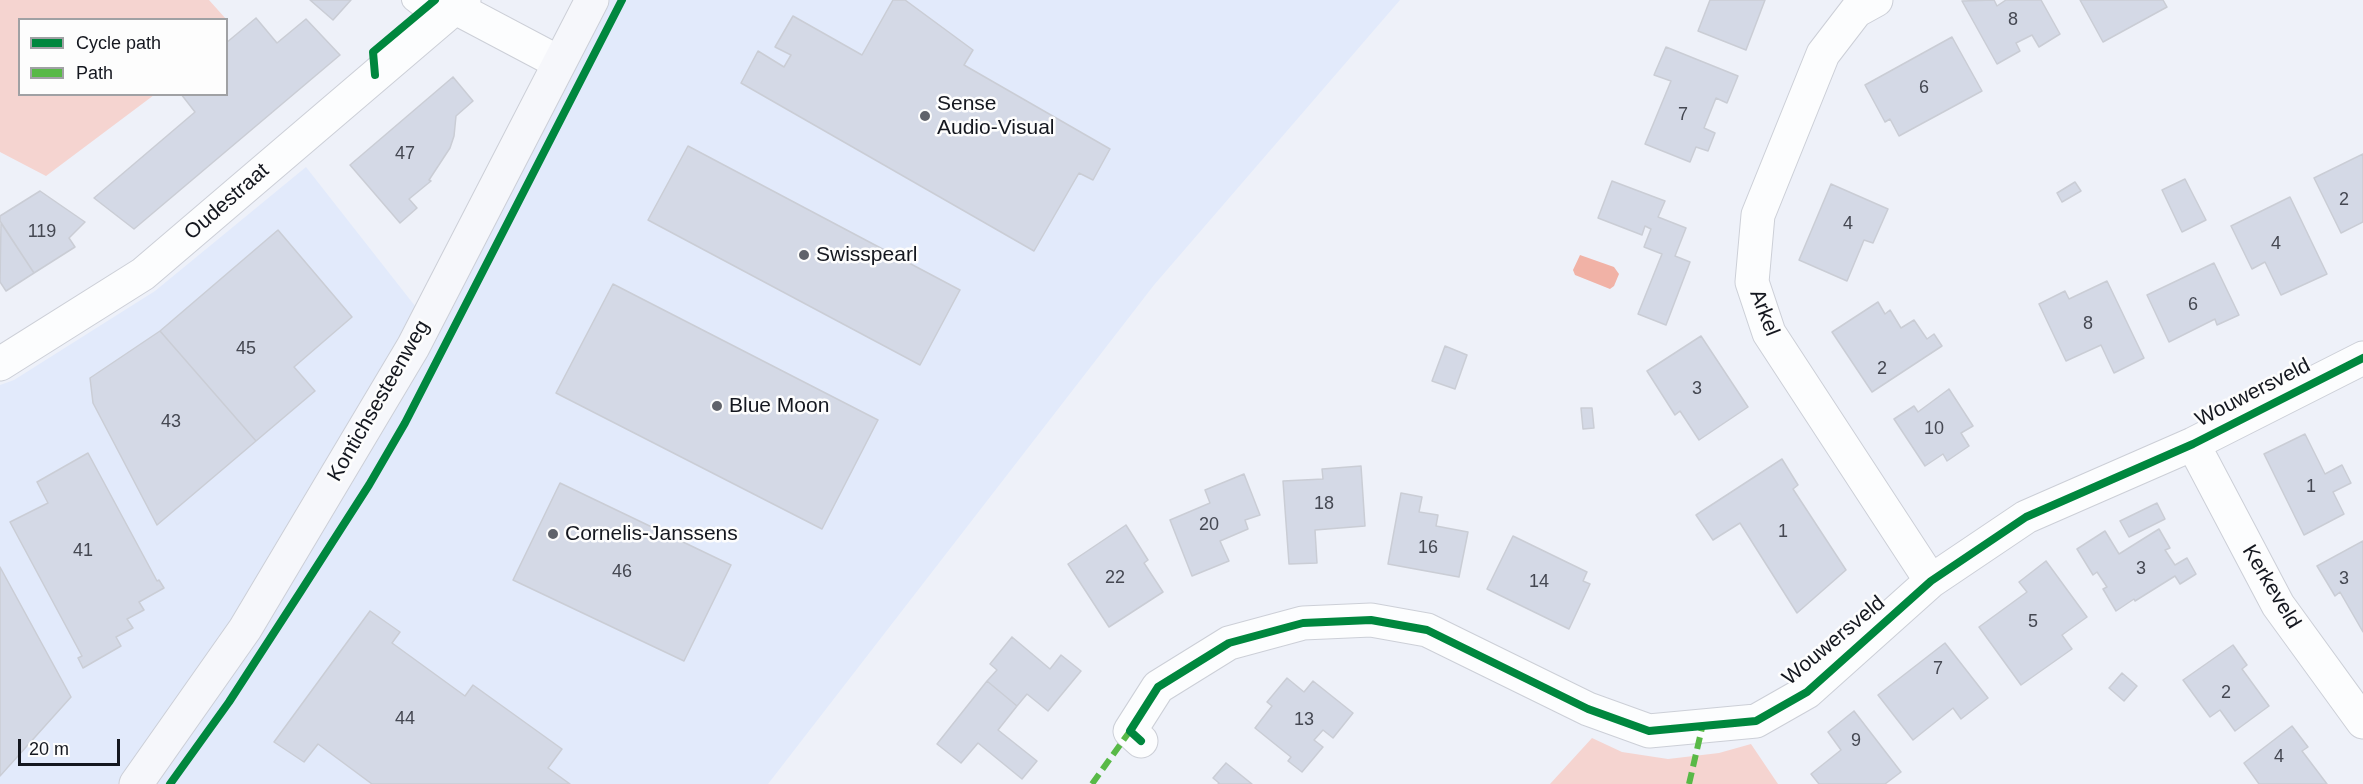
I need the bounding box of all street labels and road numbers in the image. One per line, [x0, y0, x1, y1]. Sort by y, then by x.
street label: Oudestraat [180, 158, 274, 246]
street label: Arkel [1744, 286, 1784, 340]
street label: Kontichsesteenweg [323, 316, 435, 486]
street label: Wouwersveld [2191, 353, 2315, 433]
street label: Kerkeveld [2236, 540, 2306, 634]
street label: Wouwersveld [1778, 591, 1890, 691]

